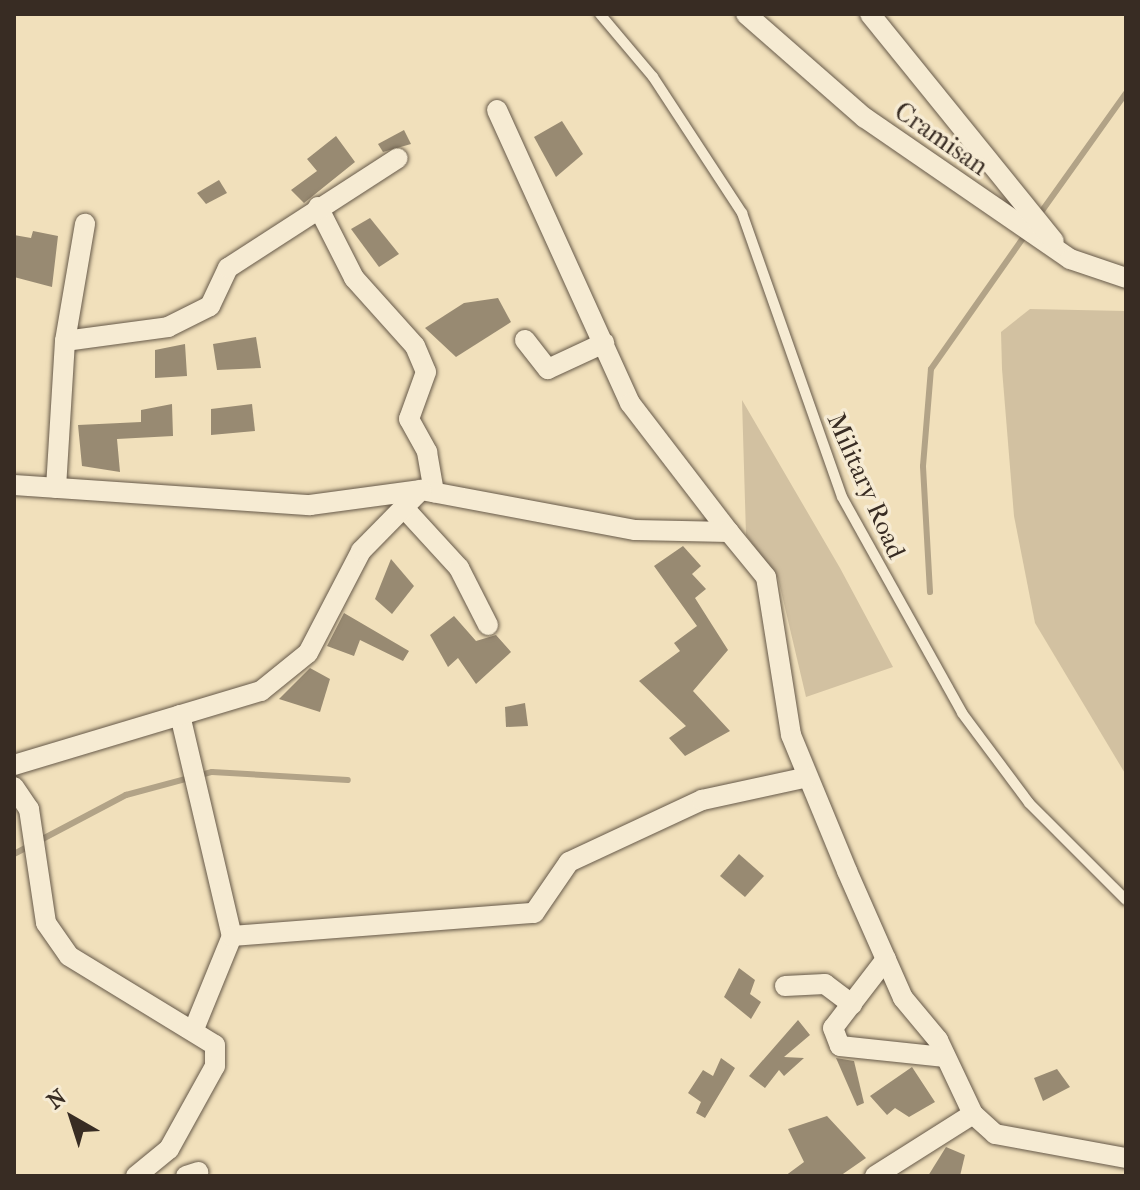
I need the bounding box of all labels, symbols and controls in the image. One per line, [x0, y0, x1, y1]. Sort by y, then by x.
street label: Cramisan [888, 96, 994, 182]
street label: Military Road [820, 408, 912, 564]
north arrow [32, 1078, 112, 1158]
text: N [42, 1084, 72, 1115]

